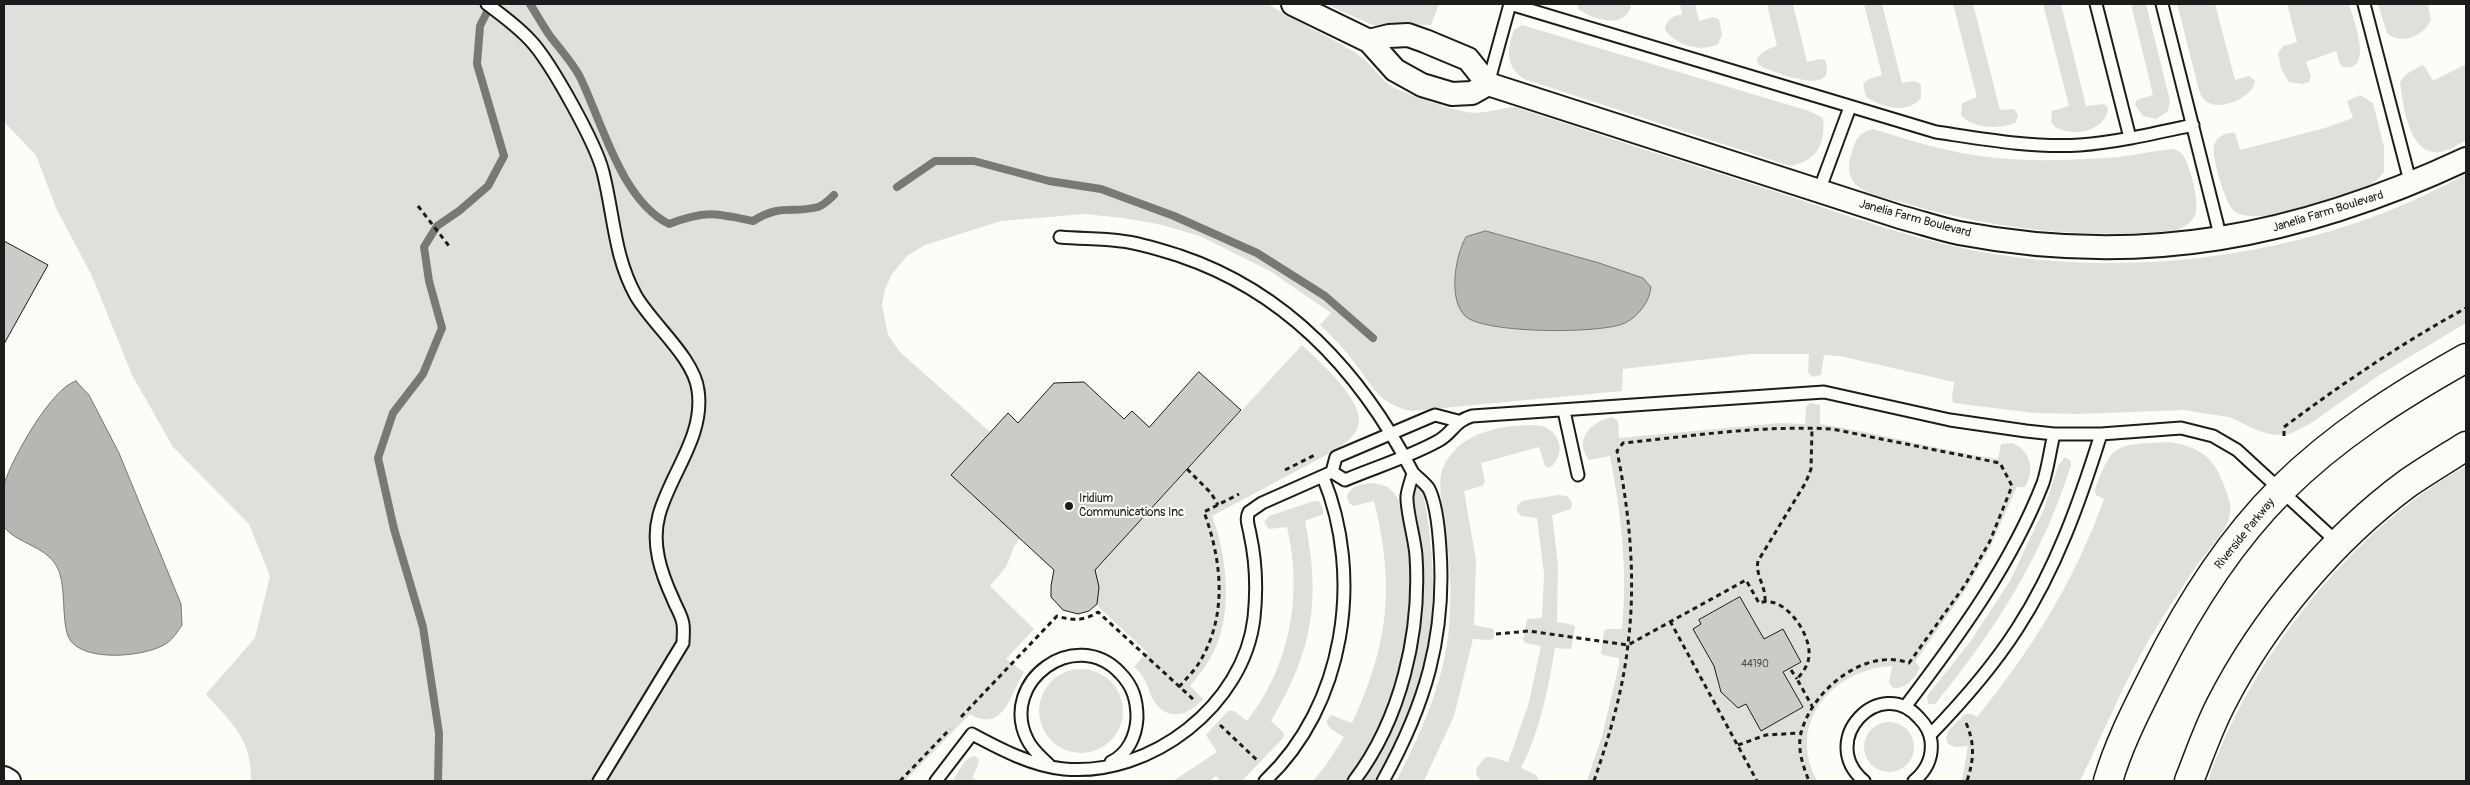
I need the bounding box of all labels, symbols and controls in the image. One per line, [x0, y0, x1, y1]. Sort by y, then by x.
street label: Janelia Farm Boulevard [2271, 188, 2385, 236]
street label: Janelia Farm Boulevard [1857, 197, 1973, 241]
place label: Iridium Communications Inc [1079, 492, 1184, 520]
street label: Riverside Parkway [2212, 496, 2278, 572]
marker: Iridium Communications Inc [1063, 500, 1075, 512]
house number: 44190 [1741, 658, 1769, 670]

